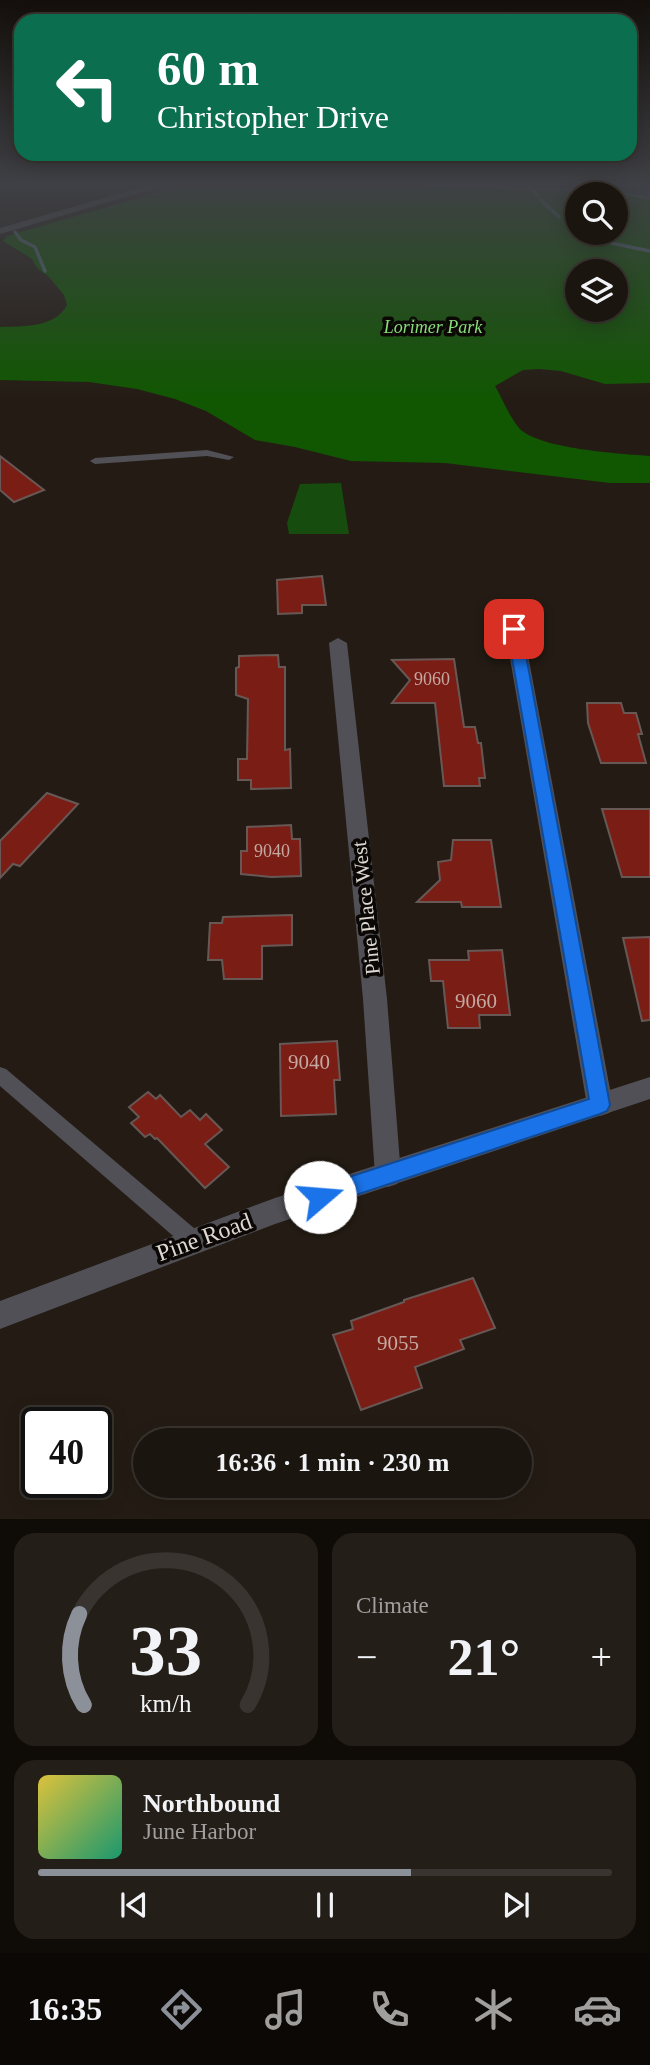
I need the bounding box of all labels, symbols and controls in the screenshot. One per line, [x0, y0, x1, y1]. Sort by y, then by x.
text: 60 m [157, 41, 259, 96]
icon: left [42, 42, 133, 133]
text: Christopher Drive [157, 99, 389, 135]
map controls [565, 182, 628, 322]
button: search [565, 182, 628, 245]
button: layers [565, 259, 628, 322]
park label: Lorimer Park [383, 317, 483, 337]
pin [484, 599, 544, 659]
icon: arrive [495, 610, 533, 648]
house number: 9060 [414, 669, 450, 689]
street label: Pine Place West [347, 840, 385, 976]
house number: 9040 [254, 841, 290, 861]
house number: 9060 [455, 989, 497, 1013]
house number: 9040 [288, 1050, 330, 1074]
position arrow [283, 1160, 357, 1234]
street label: Pine Road [153, 1208, 255, 1266]
house number: 9055 [377, 1331, 419, 1355]
speed limit sign: 40 [21, 1407, 112, 1498]
text: 16:36 · 1 min · 230 m [216, 1448, 450, 1477]
text: Climate [356, 1593, 429, 1618]
text: 33 [130, 1611, 202, 1692]
text: 21° [448, 1629, 520, 1686]
text: − [356, 1636, 377, 1678]
text: + [591, 1636, 612, 1678]
text: km/h [140, 1690, 192, 1717]
text: Northbound [143, 1789, 280, 1818]
text: June Harbor [143, 1819, 256, 1844]
icon: previous [115, 1886, 153, 1924]
icon: pause [306, 1886, 344, 1924]
icon: next [497, 1886, 535, 1924]
icon: directions [157, 1985, 206, 2034]
icon: music [261, 1985, 310, 2034]
icon: phone [365, 1985, 414, 2034]
icon: climate [469, 1985, 518, 2034]
icon: car [573, 1985, 622, 2034]
text: 16:35 [28, 1991, 102, 2027]

